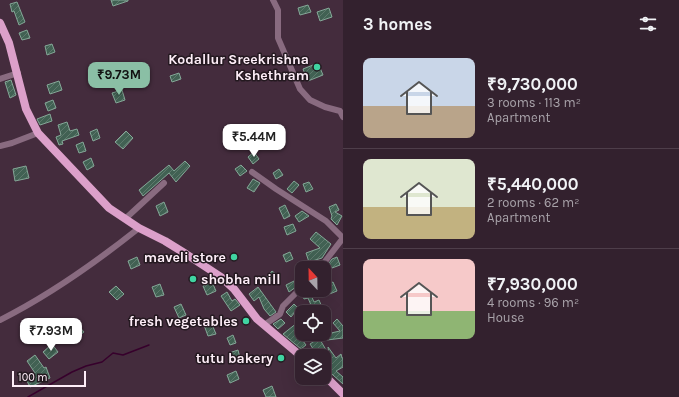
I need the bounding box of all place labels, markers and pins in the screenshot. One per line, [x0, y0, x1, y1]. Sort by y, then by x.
place label: Kodallur Sreekrishna Kshethram [168, 51, 309, 84]
pin: ₹9.73M [86, 62, 152, 96]
marker: Kodallur Sreekrishna Kshethram [312, 62, 322, 72]
pin: ₹5.44M [221, 124, 287, 158]
place label: maveli store [144, 249, 226, 266]
marker: maveli store [229, 252, 239, 262]
place label: shobha mill [201, 271, 281, 288]
marker: shobha mill [188, 274, 198, 284]
place label: fresh vegetables [129, 313, 238, 330]
marker: fresh vegetables [241, 316, 251, 326]
pin: ₹7.93M [18, 318, 84, 352]
place label: tutu bakery [196, 350, 273, 367]
marker: tutu bakery [276, 353, 286, 363]

